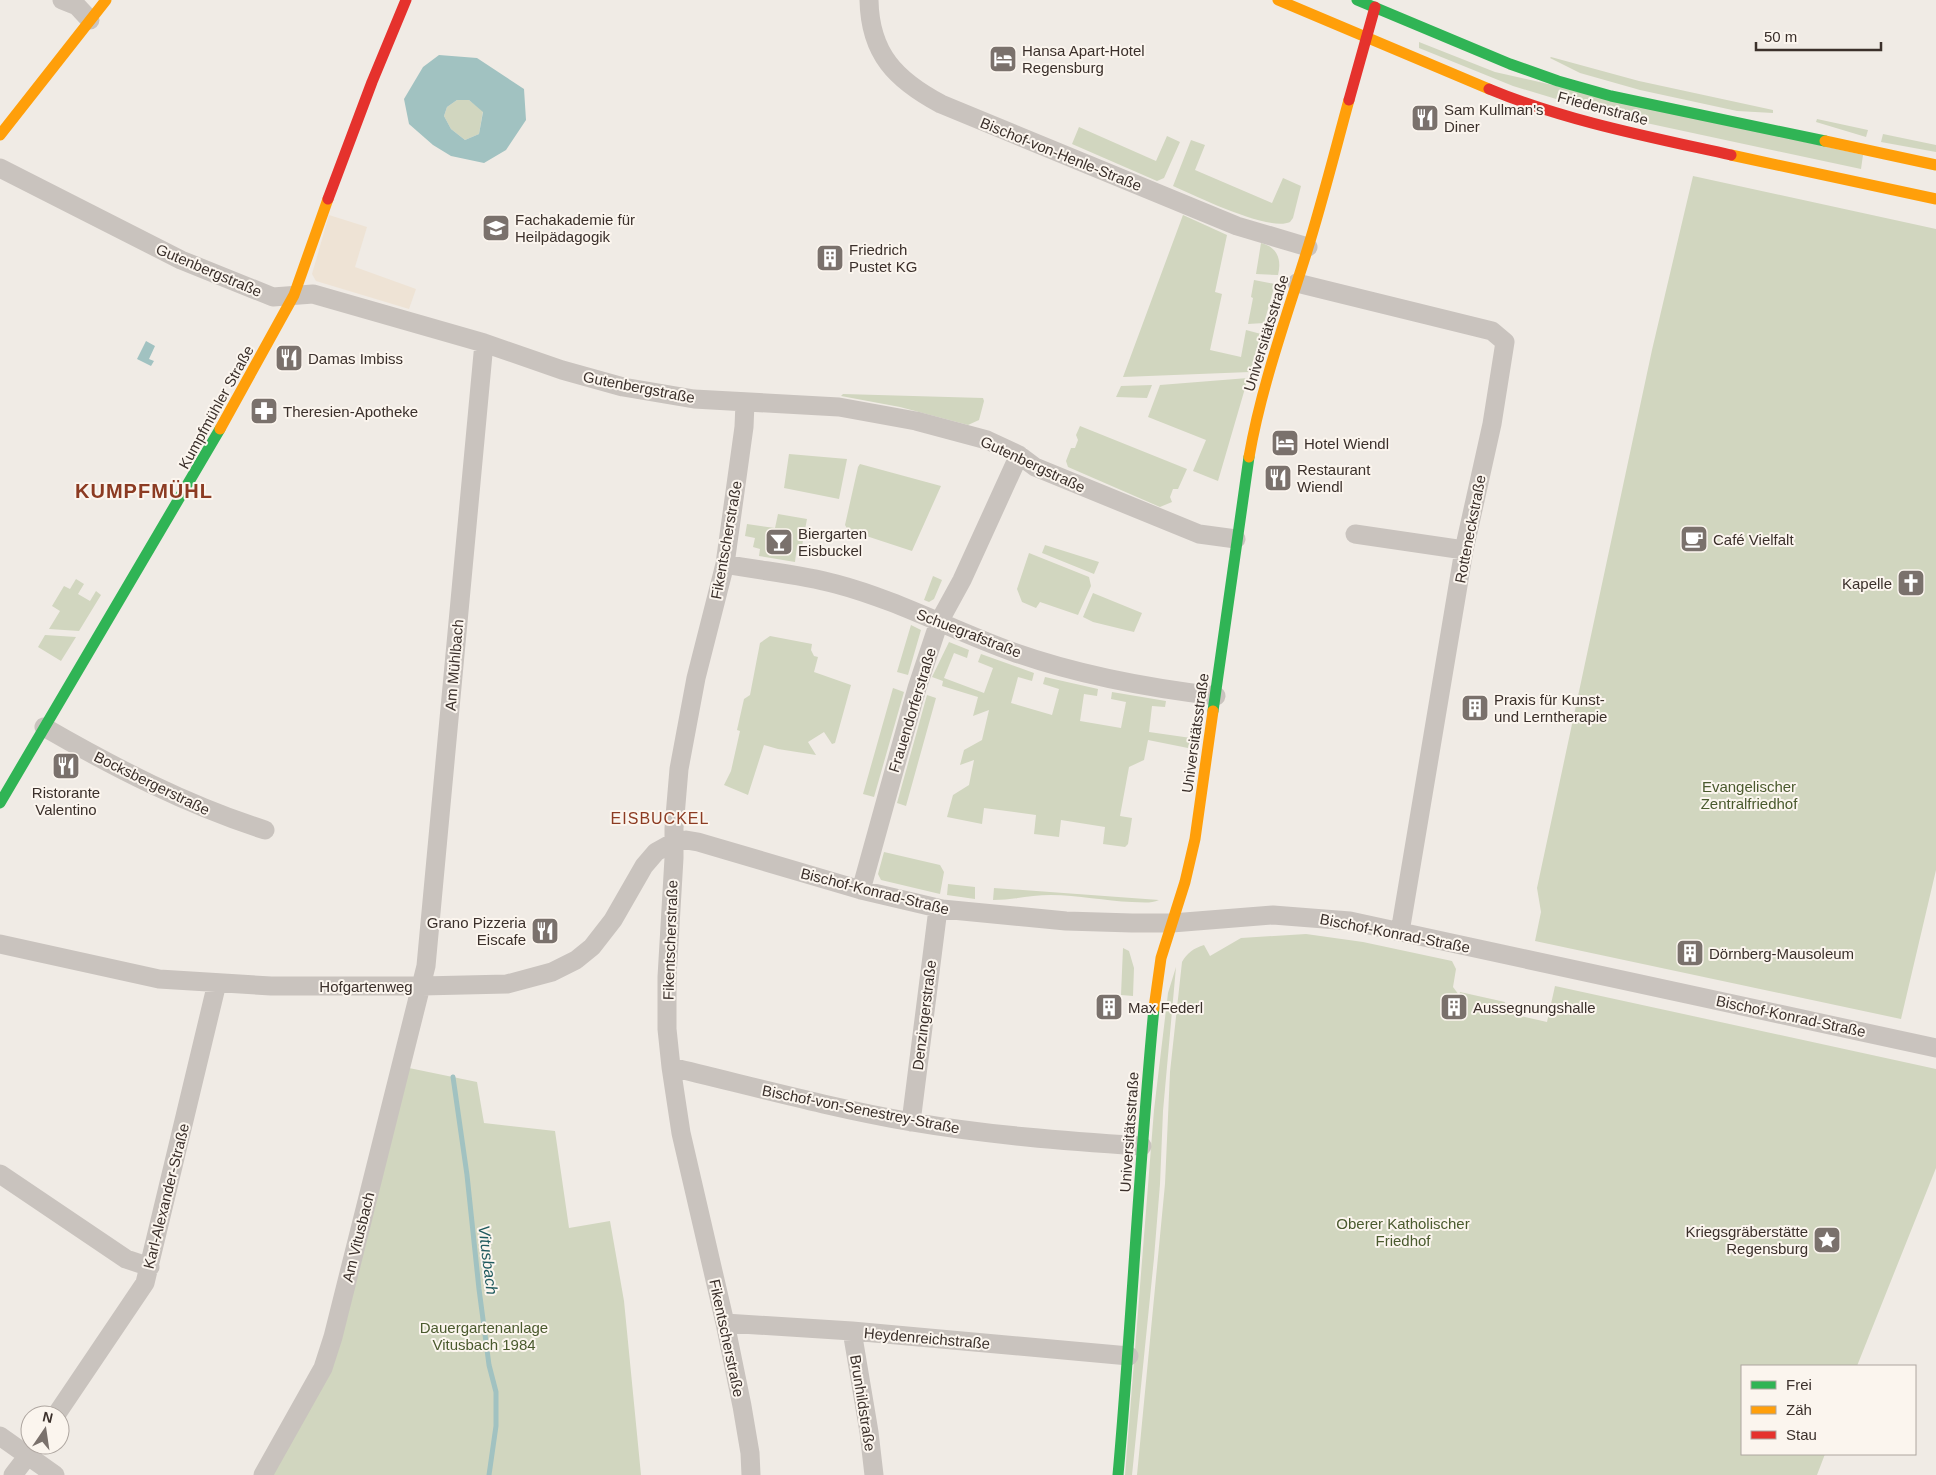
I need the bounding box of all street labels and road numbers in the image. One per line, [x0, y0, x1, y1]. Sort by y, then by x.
street label: Friedenstraße [1556, 88, 1650, 128]
street label: Bischof-von-Henle-Straße [978, 114, 1144, 194]
street label: Gutenbergstraße [153, 240, 265, 300]
street label: Universitätsstraße [1240, 273, 1292, 393]
street label: Kumpfmühler Straße [175, 342, 257, 472]
street label: Gutenbergstraße [582, 368, 696, 406]
street label: Gutenbergstraße [978, 432, 1088, 496]
street label: Rotteneckstraße [1451, 473, 1489, 585]
street label: Fikentscherstraße [707, 479, 745, 601]
street label: Schuegrafstraße [914, 605, 1024, 661]
street label: Am Mühlbach [442, 619, 466, 711]
street label: Frauendorferstraße [885, 646, 939, 774]
street label: Universitätsstraße [1178, 672, 1212, 794]
street label: Bocksbergerstraße [91, 748, 213, 818]
street label: Bischof-Konrad-Straße [799, 864, 951, 918]
street label: Fikentscherstraße [659, 880, 681, 1000]
street label: Bischof-Konrad-Straße [1318, 910, 1472, 956]
street label: Denzingerstraße [909, 959, 939, 1071]
street label: Hofgartenweg [319, 978, 413, 995]
street label: Bischof-Konrad-Straße [1715, 992, 1867, 1040]
street label: Universitätsstraße [1116, 1071, 1142, 1193]
street label: Bischof-von-Senestrey-Straße [761, 1081, 961, 1137]
street label: Karl-Alexander-Straße [140, 1122, 192, 1270]
street label: Am Vitusbach [339, 1190, 377, 1284]
street label: Fikentscherstraße [706, 1278, 748, 1398]
street label: Heydenreichstraße [863, 1324, 991, 1352]
street label: Brunhildstraße [847, 1353, 879, 1453]

